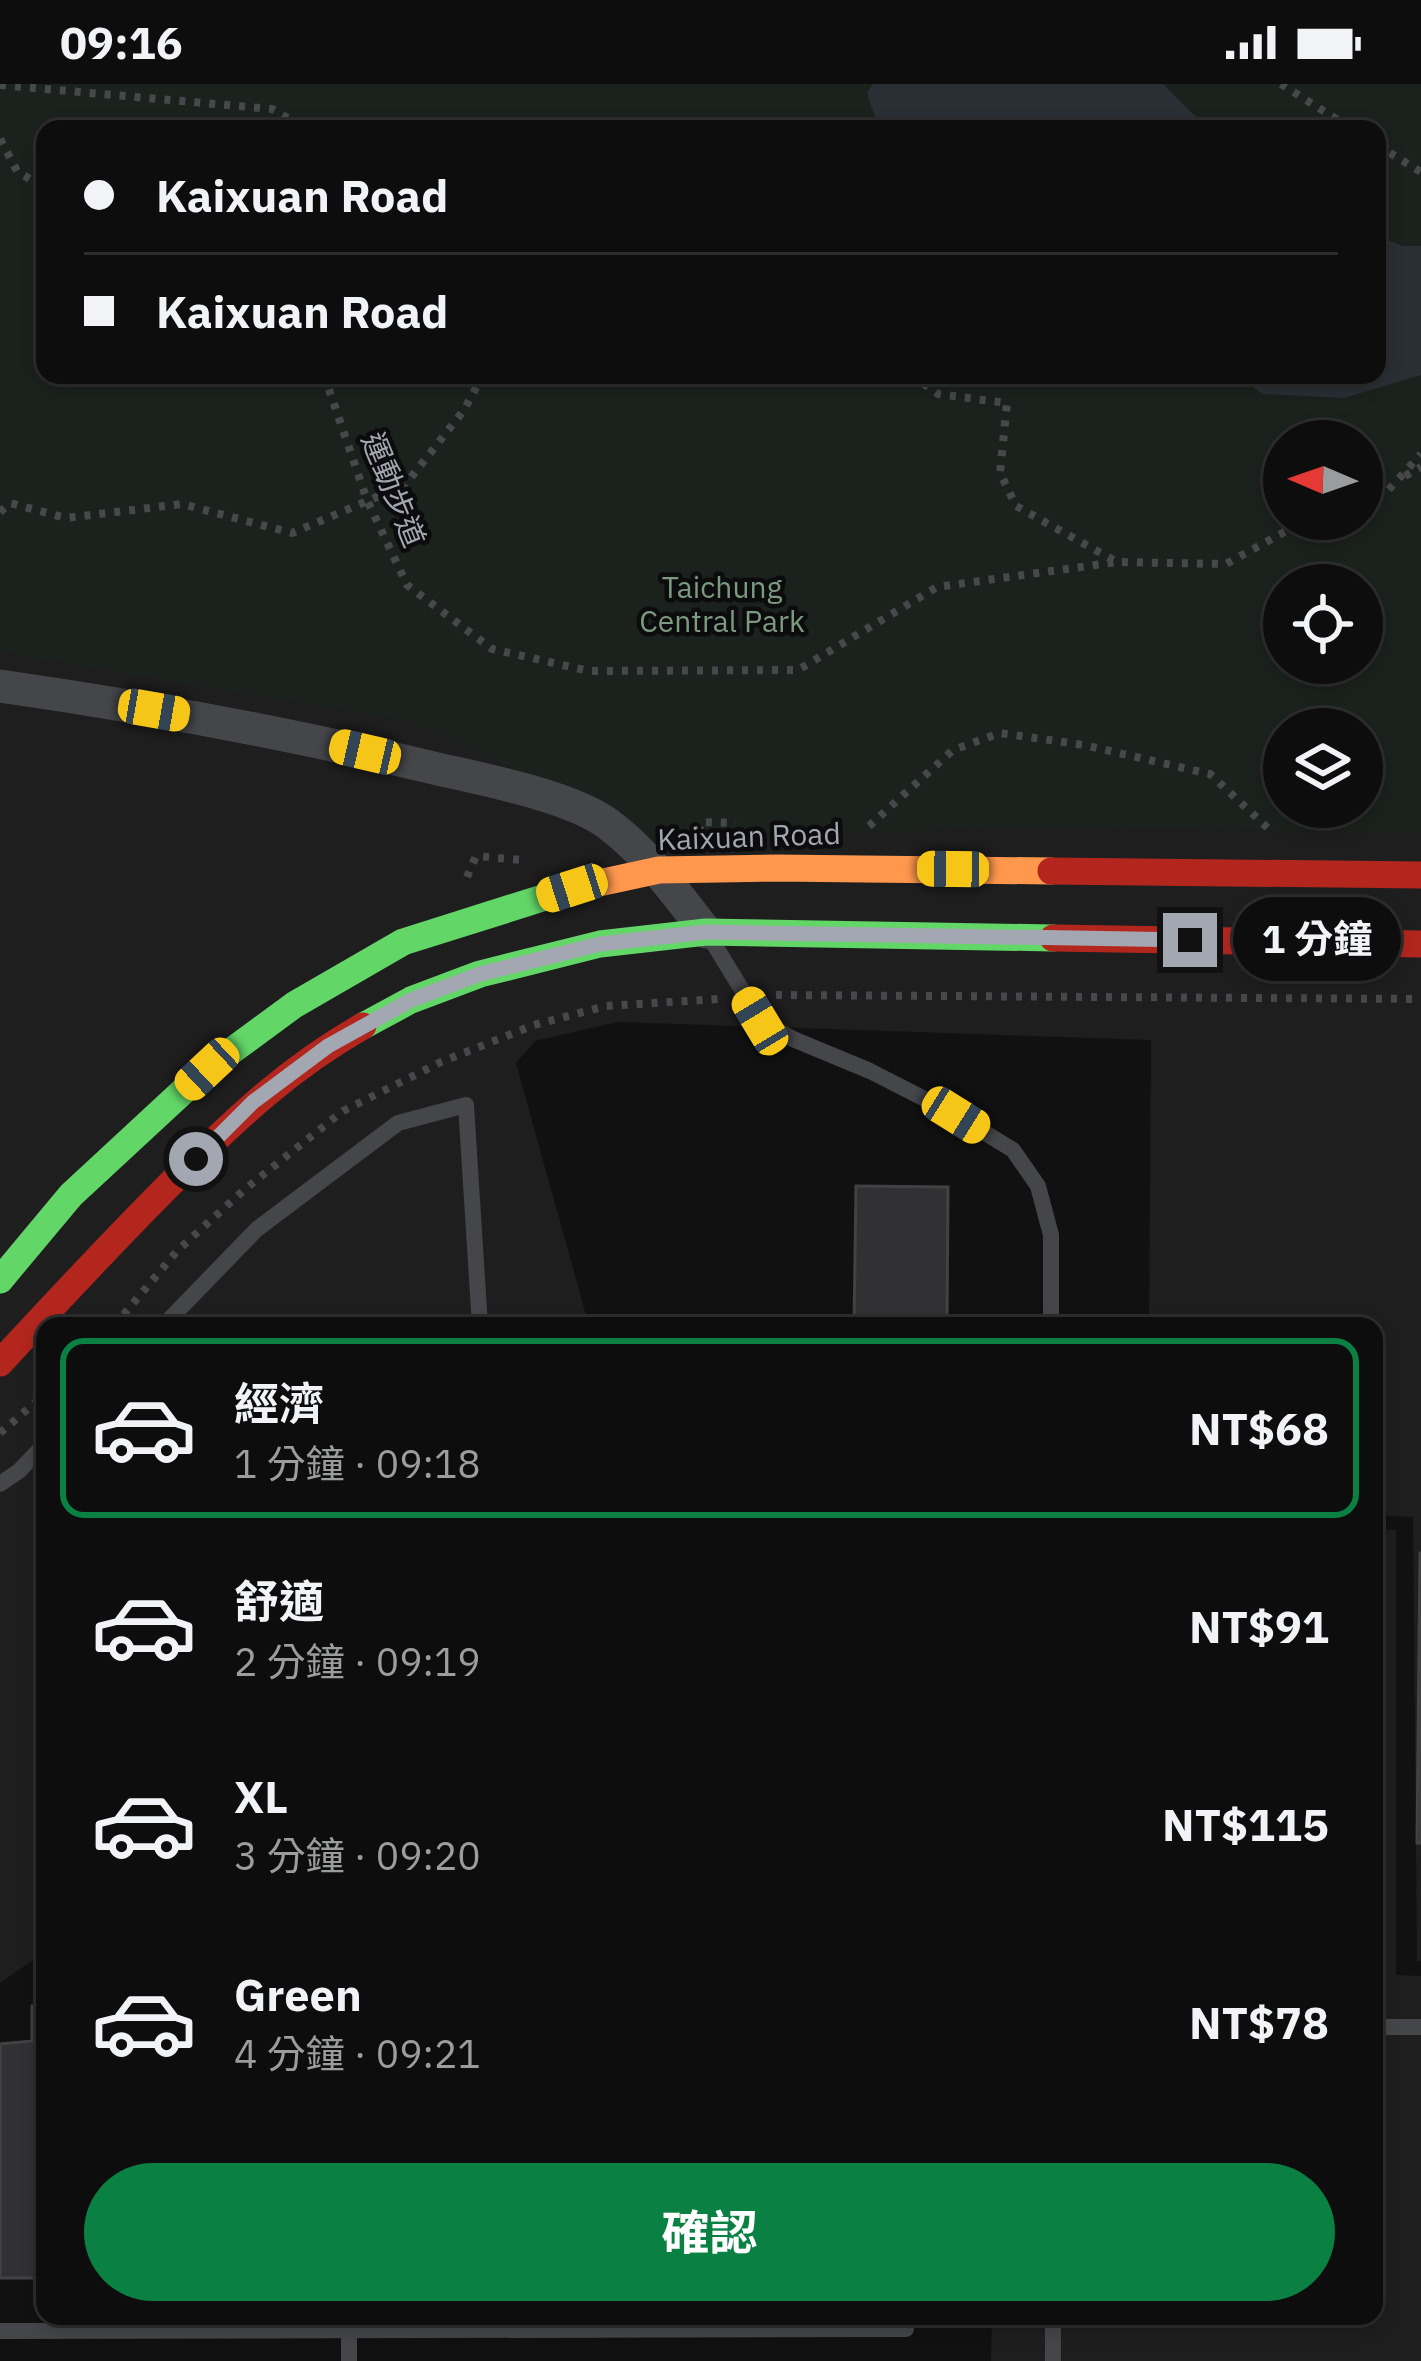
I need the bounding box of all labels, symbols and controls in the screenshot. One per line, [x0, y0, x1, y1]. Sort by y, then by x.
text: 09:16 [60, 13, 183, 71]
text: Kaixuan Road [156, 166, 448, 224]
text: Kaixuan Road [156, 282, 448, 340]
north arrow [1263, 420, 1383, 540]
map controls [1263, 420, 1383, 828]
street label: 運動步道 [354, 427, 435, 552]
button: locate [1263, 564, 1383, 684]
park label: Taichung Central Park [639, 567, 805, 640]
car [115, 686, 193, 734]
button: layers [1263, 708, 1383, 828]
car [326, 726, 404, 778]
street label: Kaixuan Road [657, 813, 841, 858]
car [917, 850, 989, 888]
car [532, 860, 612, 916]
callout: 1 分鐘 [1232, 898, 1400, 982]
route end [1163, 913, 1217, 967]
text: 1 分鐘 [1262, 913, 1372, 964]
car [726, 981, 794, 1061]
car [168, 1031, 246, 1107]
car [916, 1081, 996, 1149]
route start [169, 1132, 223, 1186]
icon: car [90, 1374, 198, 1482]
text: 經濟 [234, 1374, 324, 1432]
text: NT$68 [1189, 1399, 1329, 1457]
text: 1 分鐘 · 09:18 [234, 1438, 481, 1489]
icon: car [90, 1572, 198, 1680]
text: 舒適 [234, 1572, 324, 1630]
text: NT$91 [1189, 1597, 1329, 1655]
text: 2 分鐘 · 09:19 [234, 1636, 481, 1687]
text: XL [234, 1767, 288, 1825]
icon: car [90, 1770, 198, 1878]
text: NT$115 [1162, 1795, 1329, 1853]
text: 3 分鐘 · 09:20 [234, 1830, 481, 1881]
text: Green [234, 1965, 362, 2023]
icon: car [90, 1968, 198, 2076]
text: NT$78 [1189, 1993, 1329, 2051]
text: 4 分鐘 · 09:21 [234, 2028, 481, 2079]
button: 確認 [84, 2163, 1335, 2301]

